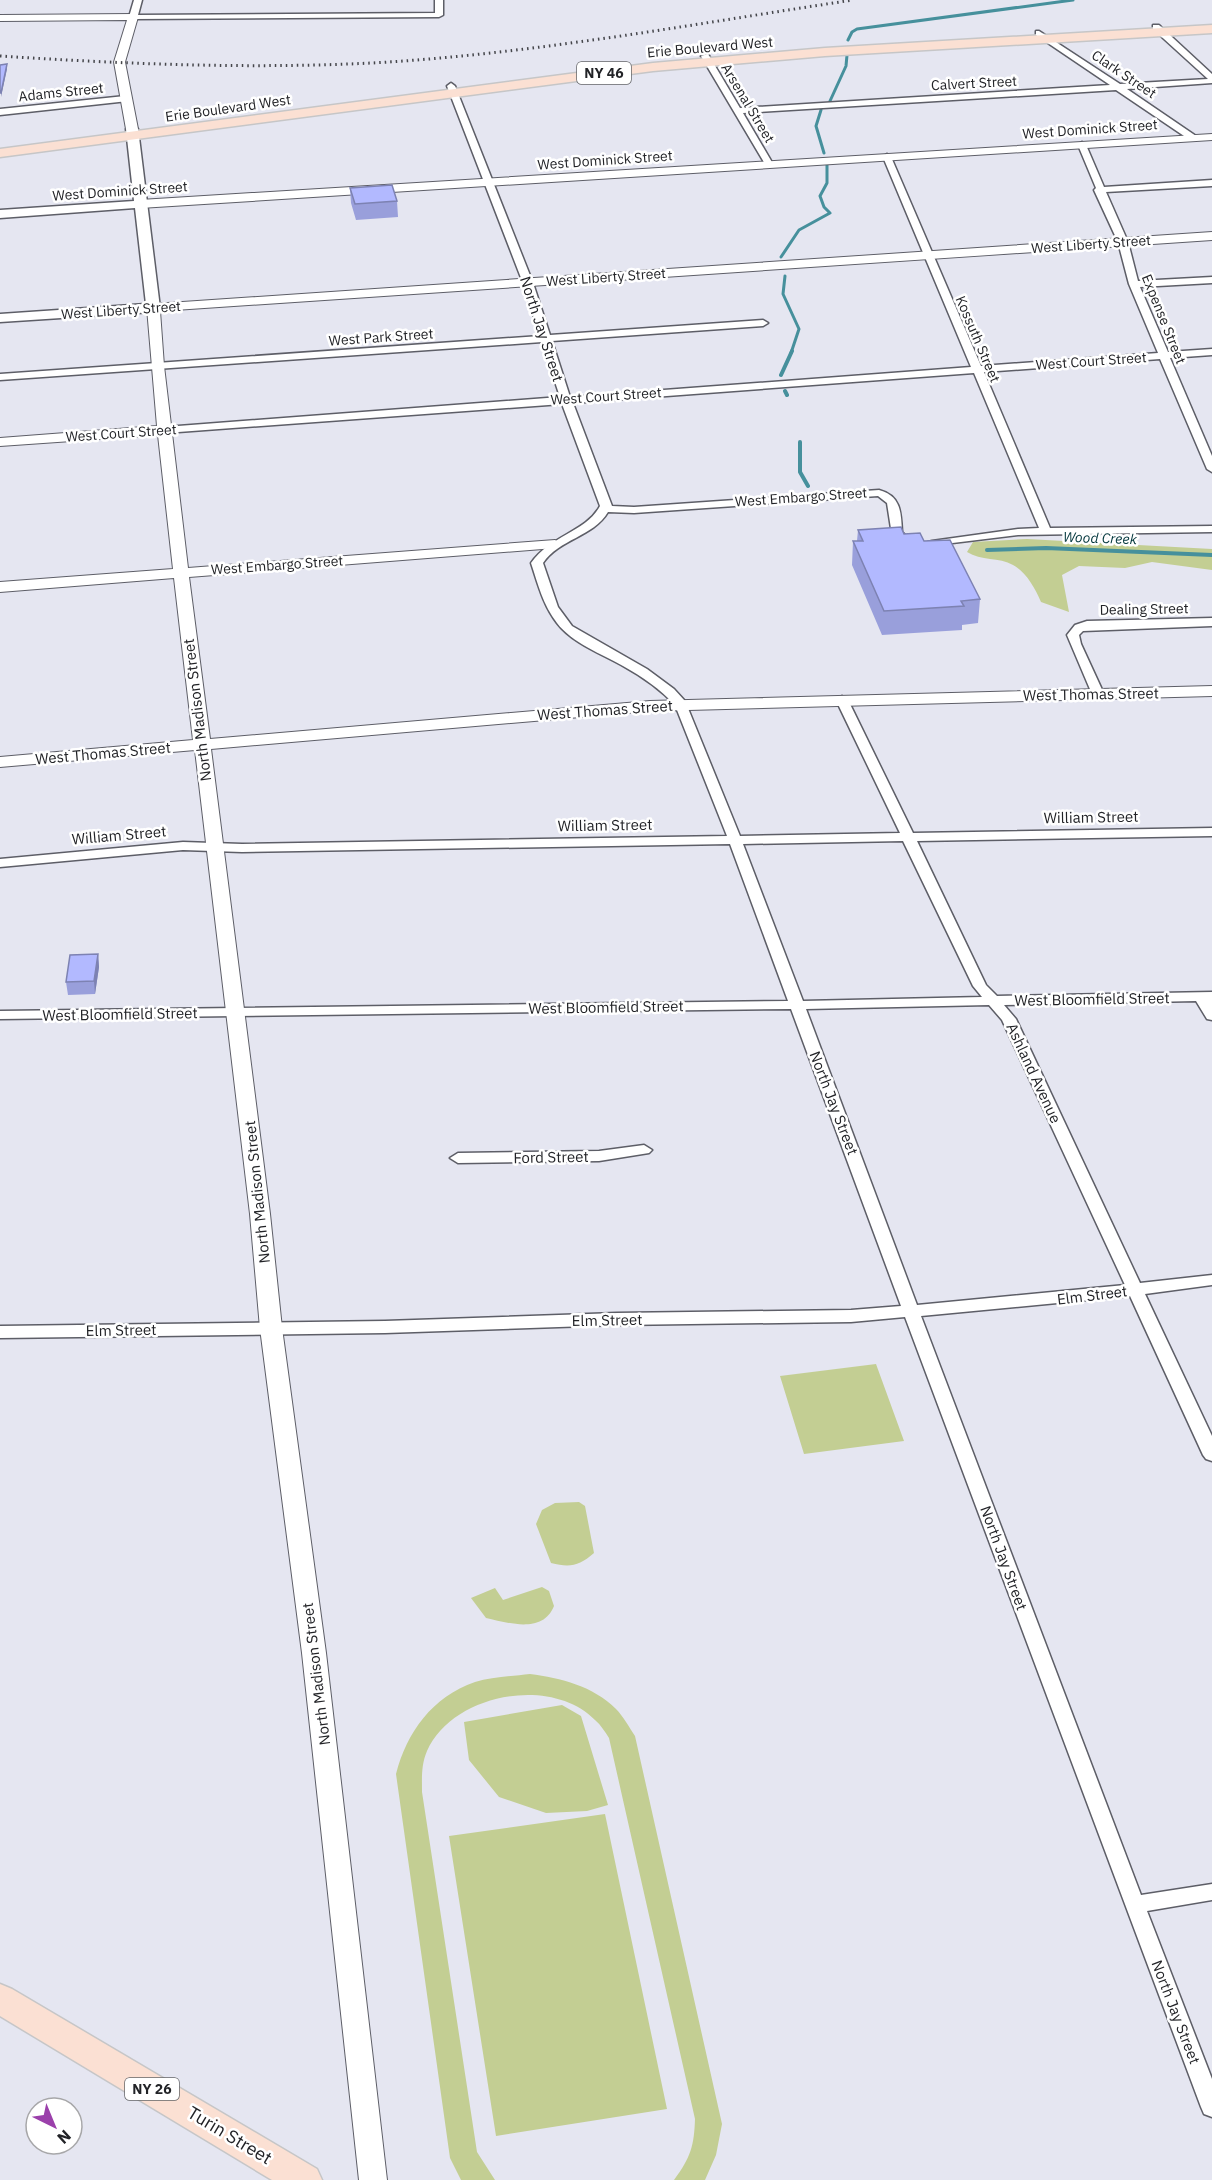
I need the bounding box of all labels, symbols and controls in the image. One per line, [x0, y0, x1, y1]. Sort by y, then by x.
street label: Erie Boulevard West [646, 33, 774, 61]
street label: Clark Street [1088, 46, 1160, 102]
street label: Arsenal Street [717, 60, 779, 146]
road number: NY 46 [577, 62, 631, 84]
street label: Calvert Street [931, 72, 1018, 94]
street label: Adams Street [18, 79, 104, 105]
street label: Erie Boulevard West [164, 90, 292, 126]
street label: West Dominick Street [1022, 115, 1158, 143]
street label: West Dominick Street [537, 146, 673, 174]
street label: West Dominick Street [52, 177, 188, 205]
street label: West Liberty Street [1031, 231, 1152, 257]
street label: West Liberty Street [546, 264, 667, 290]
street label: Expense Street [1138, 271, 1190, 367]
street label: North Jay Street [516, 274, 568, 384]
street label: Kossuth Street [952, 293, 1004, 385]
street label: West Liberty Street [61, 297, 182, 323]
street label: West Park Street [328, 324, 434, 350]
street label: West Court Street [1035, 348, 1147, 374]
street label: West Court Street [550, 383, 662, 409]
street label: West Court Street [65, 420, 177, 446]
street label: West Embargo Street [734, 483, 868, 511]
water label: Wood Creek [1063, 528, 1138, 548]
street label: West Embargo Street [210, 551, 344, 579]
street label: Dealing Street [1099, 599, 1189, 619]
street label: North Madison Street [179, 638, 215, 782]
street label: West Thomas Street [1023, 683, 1159, 705]
street label: West Thomas Street [537, 696, 673, 724]
street label: West Thomas Street [34, 738, 172, 768]
street label: William Street [1043, 807, 1139, 827]
street label: William Street [557, 815, 653, 835]
street label: William Street [71, 821, 167, 849]
street label: West Bloomfield Street [1014, 988, 1170, 1010]
street label: West Bloomfield Street [528, 996, 684, 1018]
street label: West Bloomfield Street [42, 1003, 198, 1025]
street label: Ashland Avenue [1002, 1020, 1066, 1126]
street label: North Jay Street [805, 1048, 863, 1158]
street label: North Madison Street [240, 1120, 274, 1264]
street label: Ford Street [513, 1147, 589, 1167]
street label: Elm Street [1056, 1281, 1128, 1309]
street label: Elm Street [572, 1310, 642, 1330]
street label: Elm Street [86, 1320, 156, 1340]
street label: North Jay Street [976, 1503, 1032, 1613]
street label: North Madison Street [298, 1602, 334, 1746]
street label: North Jay Street [1147, 1957, 1205, 2067]
road number: NY 26 [125, 2078, 179, 2100]
north arrow [24, 2096, 84, 2156]
street label: Turin Street [184, 2101, 276, 2169]
text: N [53, 2126, 75, 2148]

